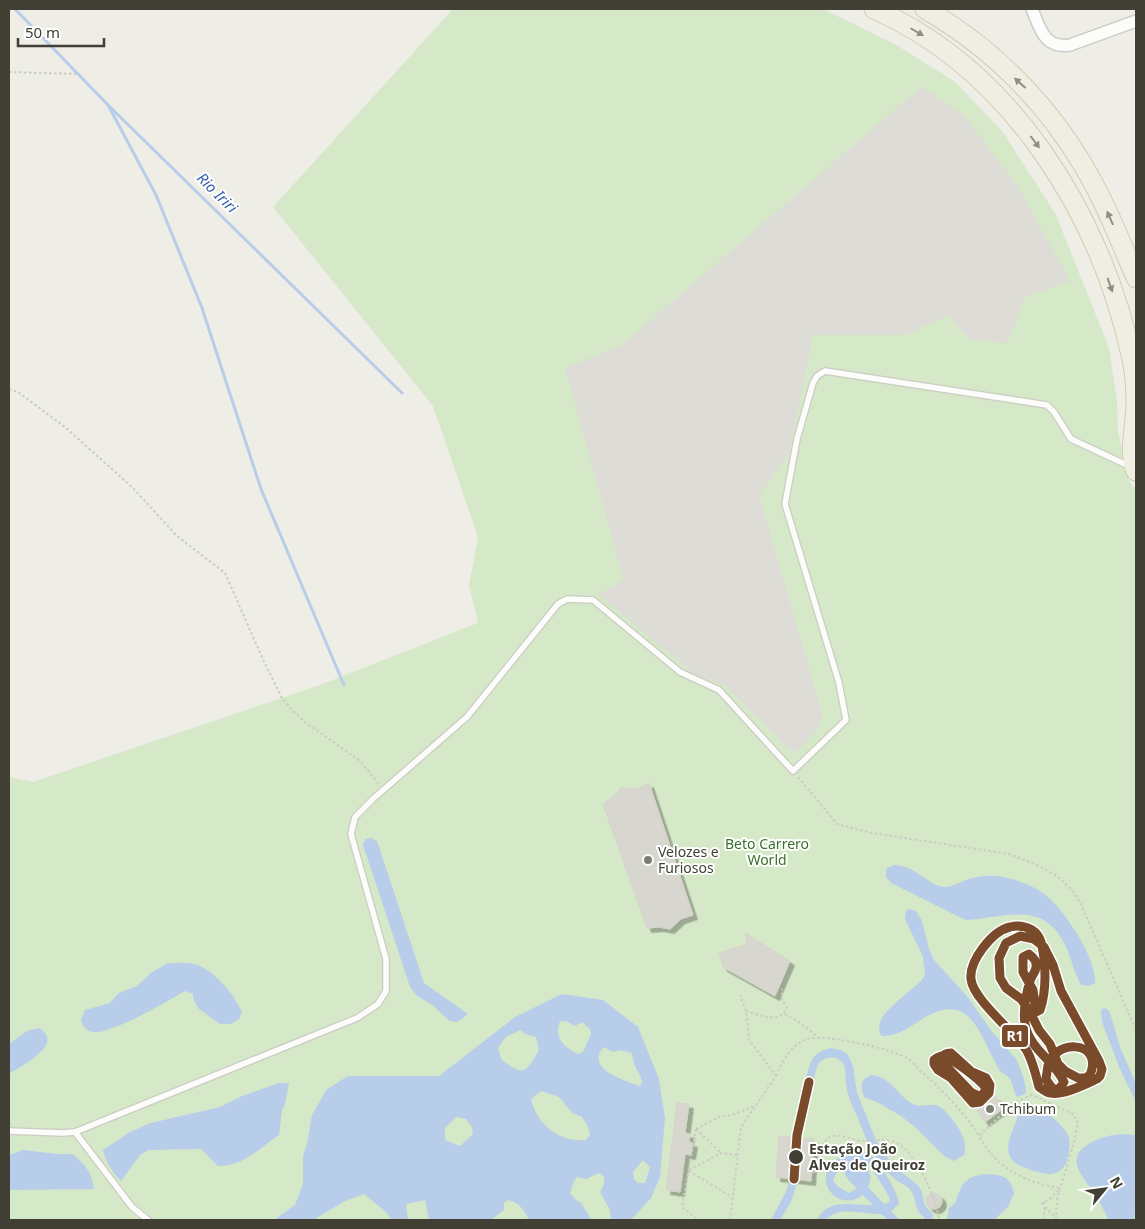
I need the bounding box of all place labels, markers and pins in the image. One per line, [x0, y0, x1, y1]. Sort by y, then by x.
place label: Velozes e Furiosos [658, 842, 719, 877]
marker: Velozes e Furiosos [642, 854, 654, 866]
place label: Tchibum [1000, 1099, 1056, 1118]
marker: Tchibum [984, 1103, 996, 1115]
place label: Estação João Alves de Queiroz [809, 1139, 925, 1174]
marker: Estação João Alves de Queiroz [787, 1148, 805, 1166]

